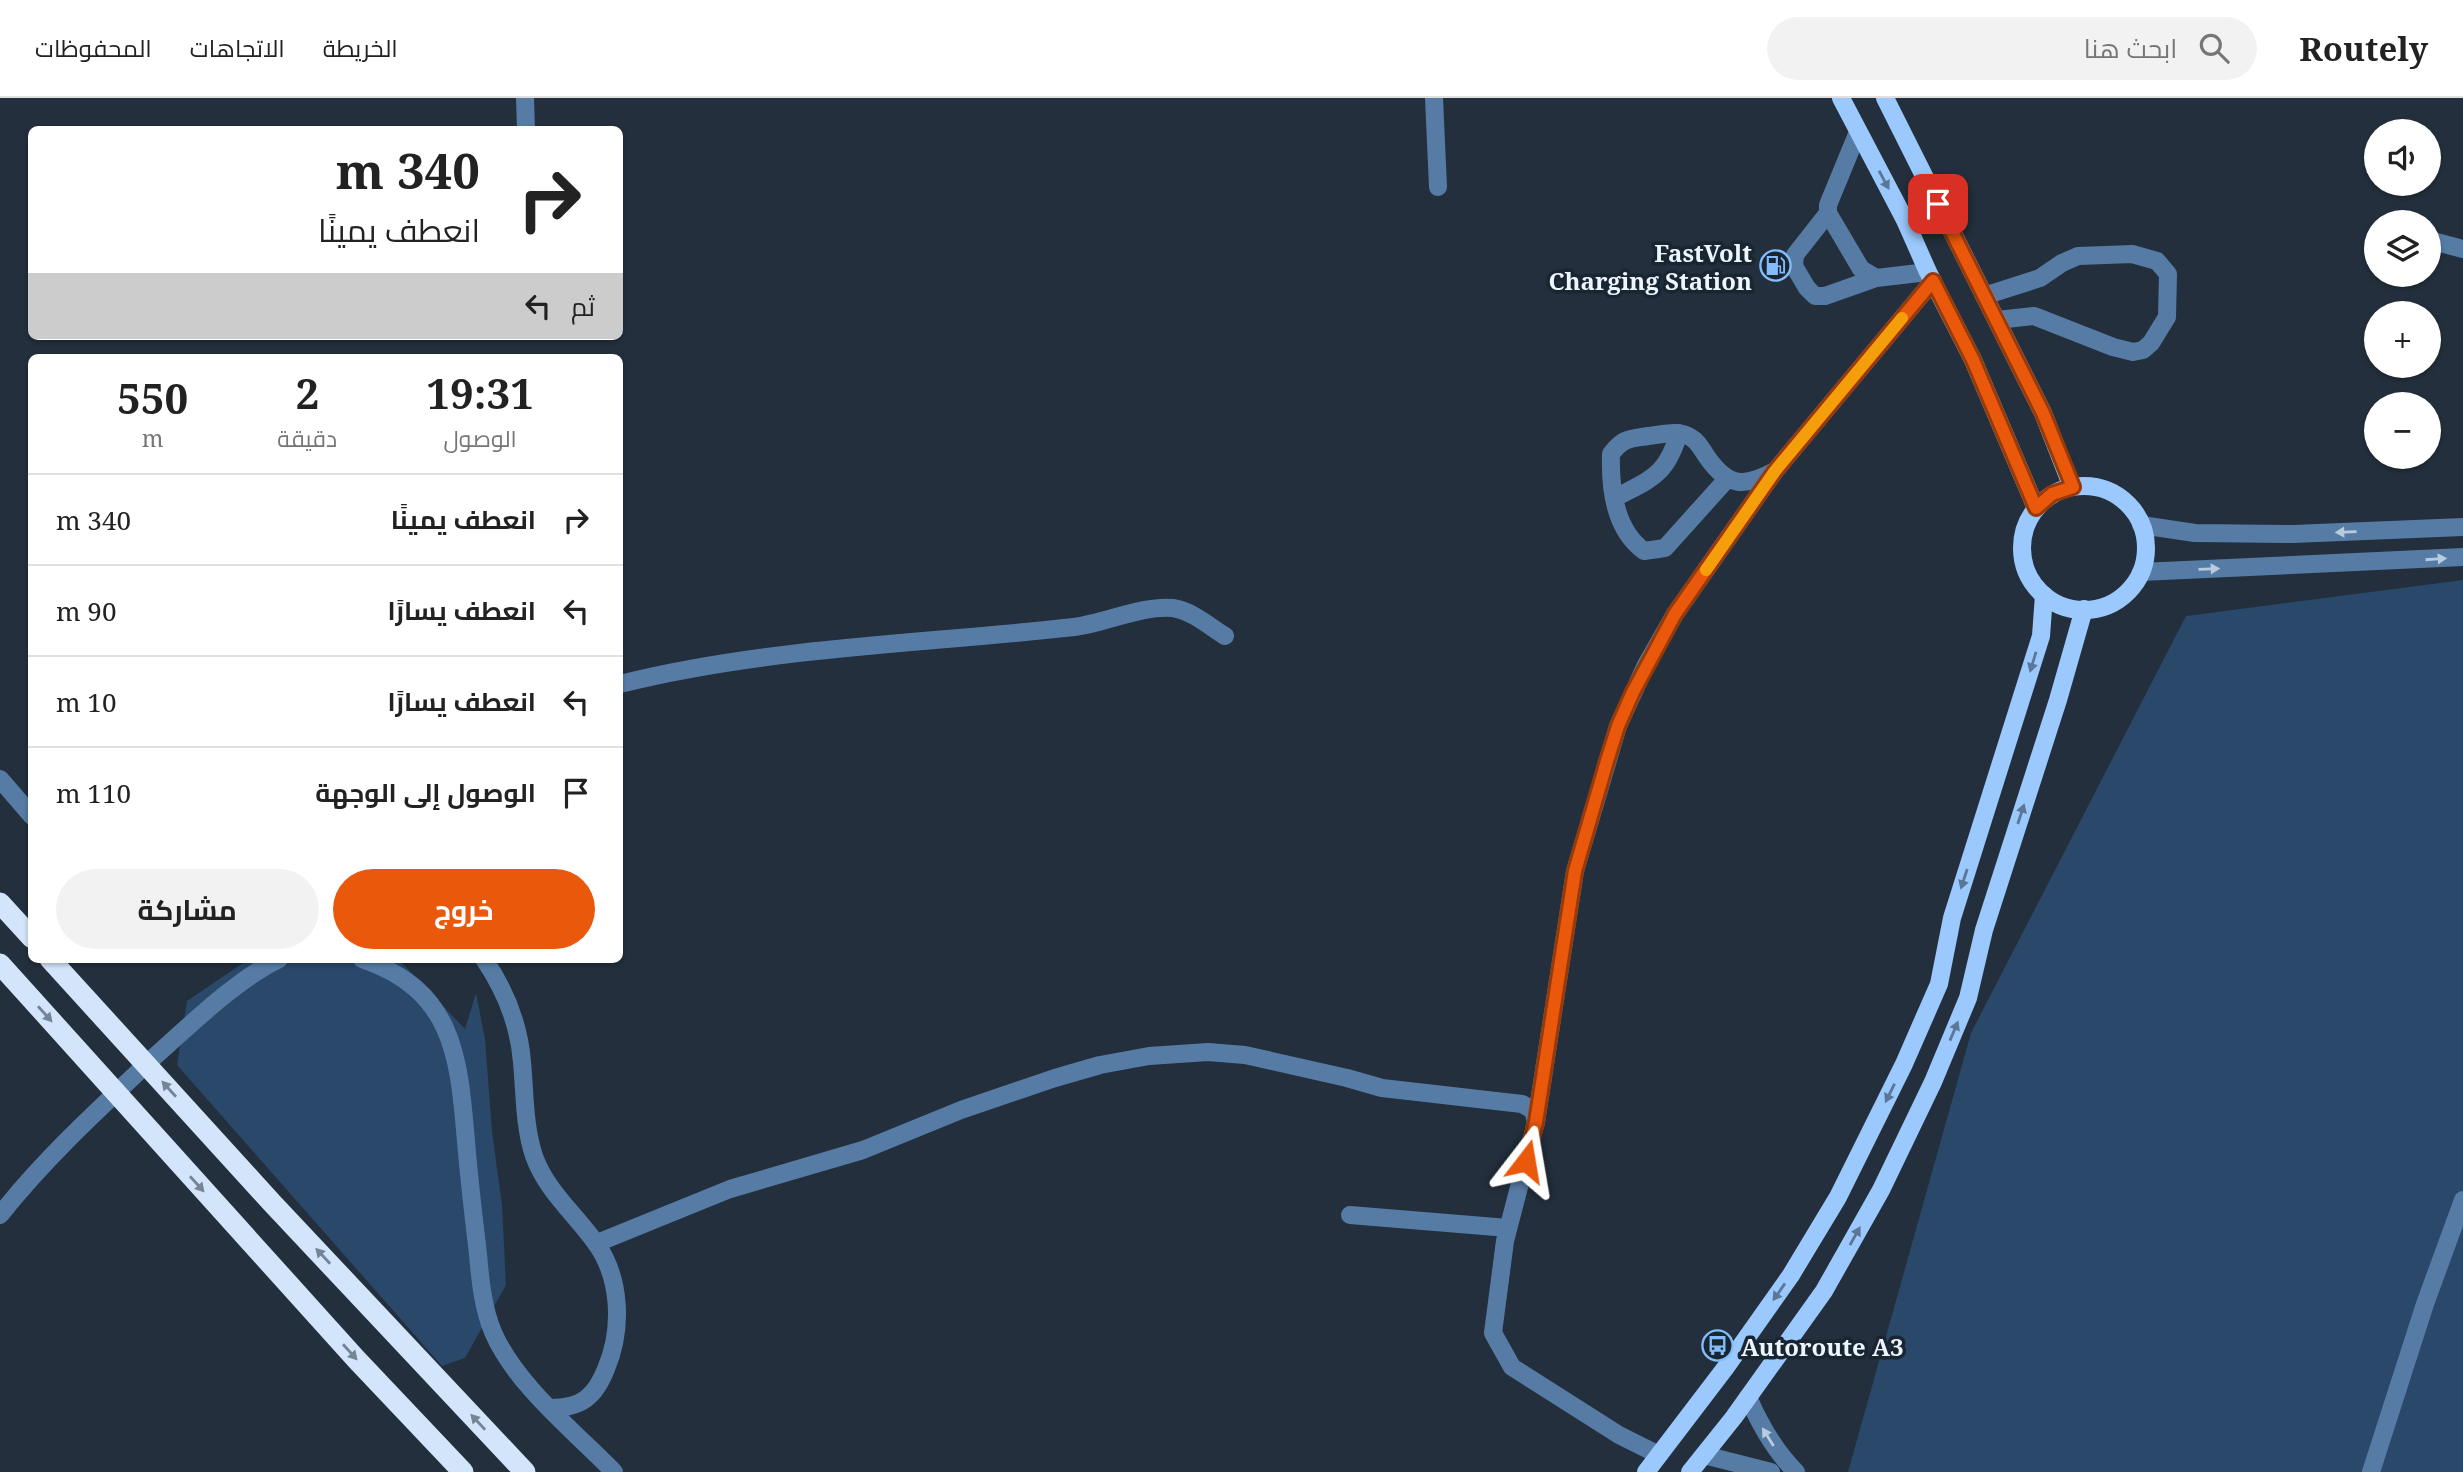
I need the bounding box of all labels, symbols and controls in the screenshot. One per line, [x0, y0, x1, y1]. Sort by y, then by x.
search box [1767, 17, 2257, 80]
text: Routely [2299, 26, 2428, 71]
icon: search [2195, 29, 2233, 67]
text: ابحث هنا [2084, 30, 2177, 66]
text: المحفوظات [35, 31, 152, 64]
text: الاتجاهات [190, 31, 285, 64]
text: الخريطة [323, 31, 398, 64]
map controls [2364, 119, 2441, 469]
button: sound [2364, 119, 2441, 196]
text: 340 m [336, 137, 480, 203]
icon: right [504, 154, 595, 245]
one-way arrow [1878, 170, 1890, 190]
pin [1908, 174, 1968, 234]
icon: arrive [1919, 185, 1957, 223]
text: انعطف يمينًا [318, 208, 480, 251]
button: layers [2364, 210, 2441, 287]
place label: FastVolt Charging Station [1548, 236, 1752, 297]
fuel station icon: FastVolt Charging Station [1758, 249, 1792, 283]
icon: left [519, 287, 557, 325]
text: ثم [571, 288, 595, 324]
button: + [2364, 301, 2441, 378]
text: 2 [295, 364, 319, 421]
text: 19:31 [426, 364, 534, 421]
text: 550 [117, 369, 188, 426]
button: − [2364, 392, 2441, 469]
text: m [142, 422, 164, 454]
text: دقيقة [277, 422, 337, 454]
text: الوصول [443, 422, 517, 454]
text: انعطف يمينًا [391, 501, 536, 537]
icon: right [557, 501, 595, 539]
text: 340 m [56, 502, 131, 538]
one-way arrow [2335, 527, 2357, 538]
one-way arrow [2425, 553, 2447, 564]
one-way arrow [2198, 563, 2220, 574]
text: انعطف يسارًا [387, 592, 536, 628]
icon: left [557, 592, 595, 630]
text: 90 m [56, 593, 116, 629]
one-way arrow [2027, 652, 2037, 673]
text: انعطف يسارًا [387, 683, 536, 719]
icon: left [557, 683, 595, 721]
text: 10 m [56, 684, 116, 720]
text: الوصول إلى الوجهة [315, 774, 536, 810]
icon: arrive [557, 774, 595, 812]
text: 110 m [56, 775, 131, 811]
one-way arrow [2017, 803, 2027, 824]
button: مشاركة [56, 869, 319, 949]
button: خروج [333, 869, 595, 949]
one-way arrow [1959, 869, 1969, 890]
one-way arrow [37, 1006, 53, 1023]
one-way arrow [1949, 1020, 1960, 1041]
one-way arrow [161, 1081, 177, 1098]
one-way arrow [1884, 1083, 1895, 1103]
position arrow [1489, 1124, 1563, 1198]
one-way arrow [189, 1175, 205, 1193]
one-way arrow [1849, 1225, 1861, 1245]
one-way arrow [315, 1248, 331, 1265]
one-way arrow [1772, 1283, 1786, 1301]
bus stop icon: Autoroute A3 [1701, 1329, 1735, 1363]
place label: Autoroute A3 [1741, 1330, 1904, 1363]
one-way arrow [342, 1343, 358, 1360]
one-way arrow [471, 1414, 487, 1431]
one-way arrow [1762, 1427, 1775, 1447]

